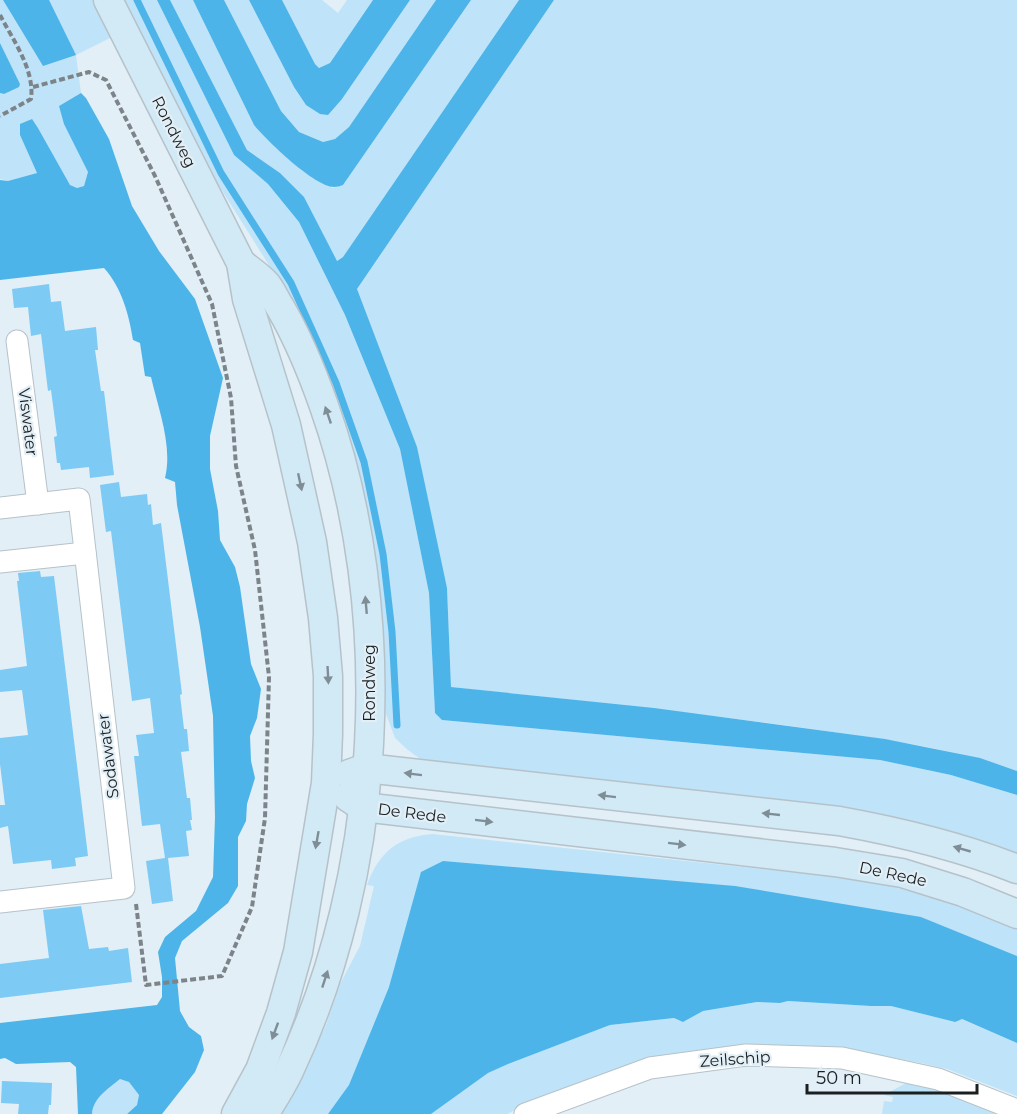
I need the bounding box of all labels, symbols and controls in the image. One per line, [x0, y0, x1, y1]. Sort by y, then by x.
street label: Rondweg [148, 93, 200, 171]
street label: Viswater [14, 387, 42, 457]
one-way arrow [322, 406, 332, 424]
one-way arrow [296, 473, 305, 492]
one-way arrow [361, 595, 371, 614]
street label: Rondweg [360, 644, 379, 722]
one-way arrow [323, 665, 332, 684]
street label: Sodawater [93, 712, 123, 800]
one-way arrow [404, 769, 423, 778]
one-way arrow [597, 791, 616, 801]
street label: De Rede [377, 799, 447, 827]
one-way arrow [761, 809, 780, 819]
one-way arrow [474, 816, 493, 826]
one-way arrow [312, 831, 321, 850]
one-way arrow [668, 839, 687, 849]
one-way arrow [953, 844, 971, 853]
street label: De Rede [857, 858, 929, 890]
one-way arrow [321, 970, 331, 988]
one-way arrow [269, 1022, 279, 1040]
street label: Zeilschip [699, 1047, 771, 1071]
scale bar [807, 1057, 976, 1095]
text: 50 m [816, 1067, 862, 1089]

